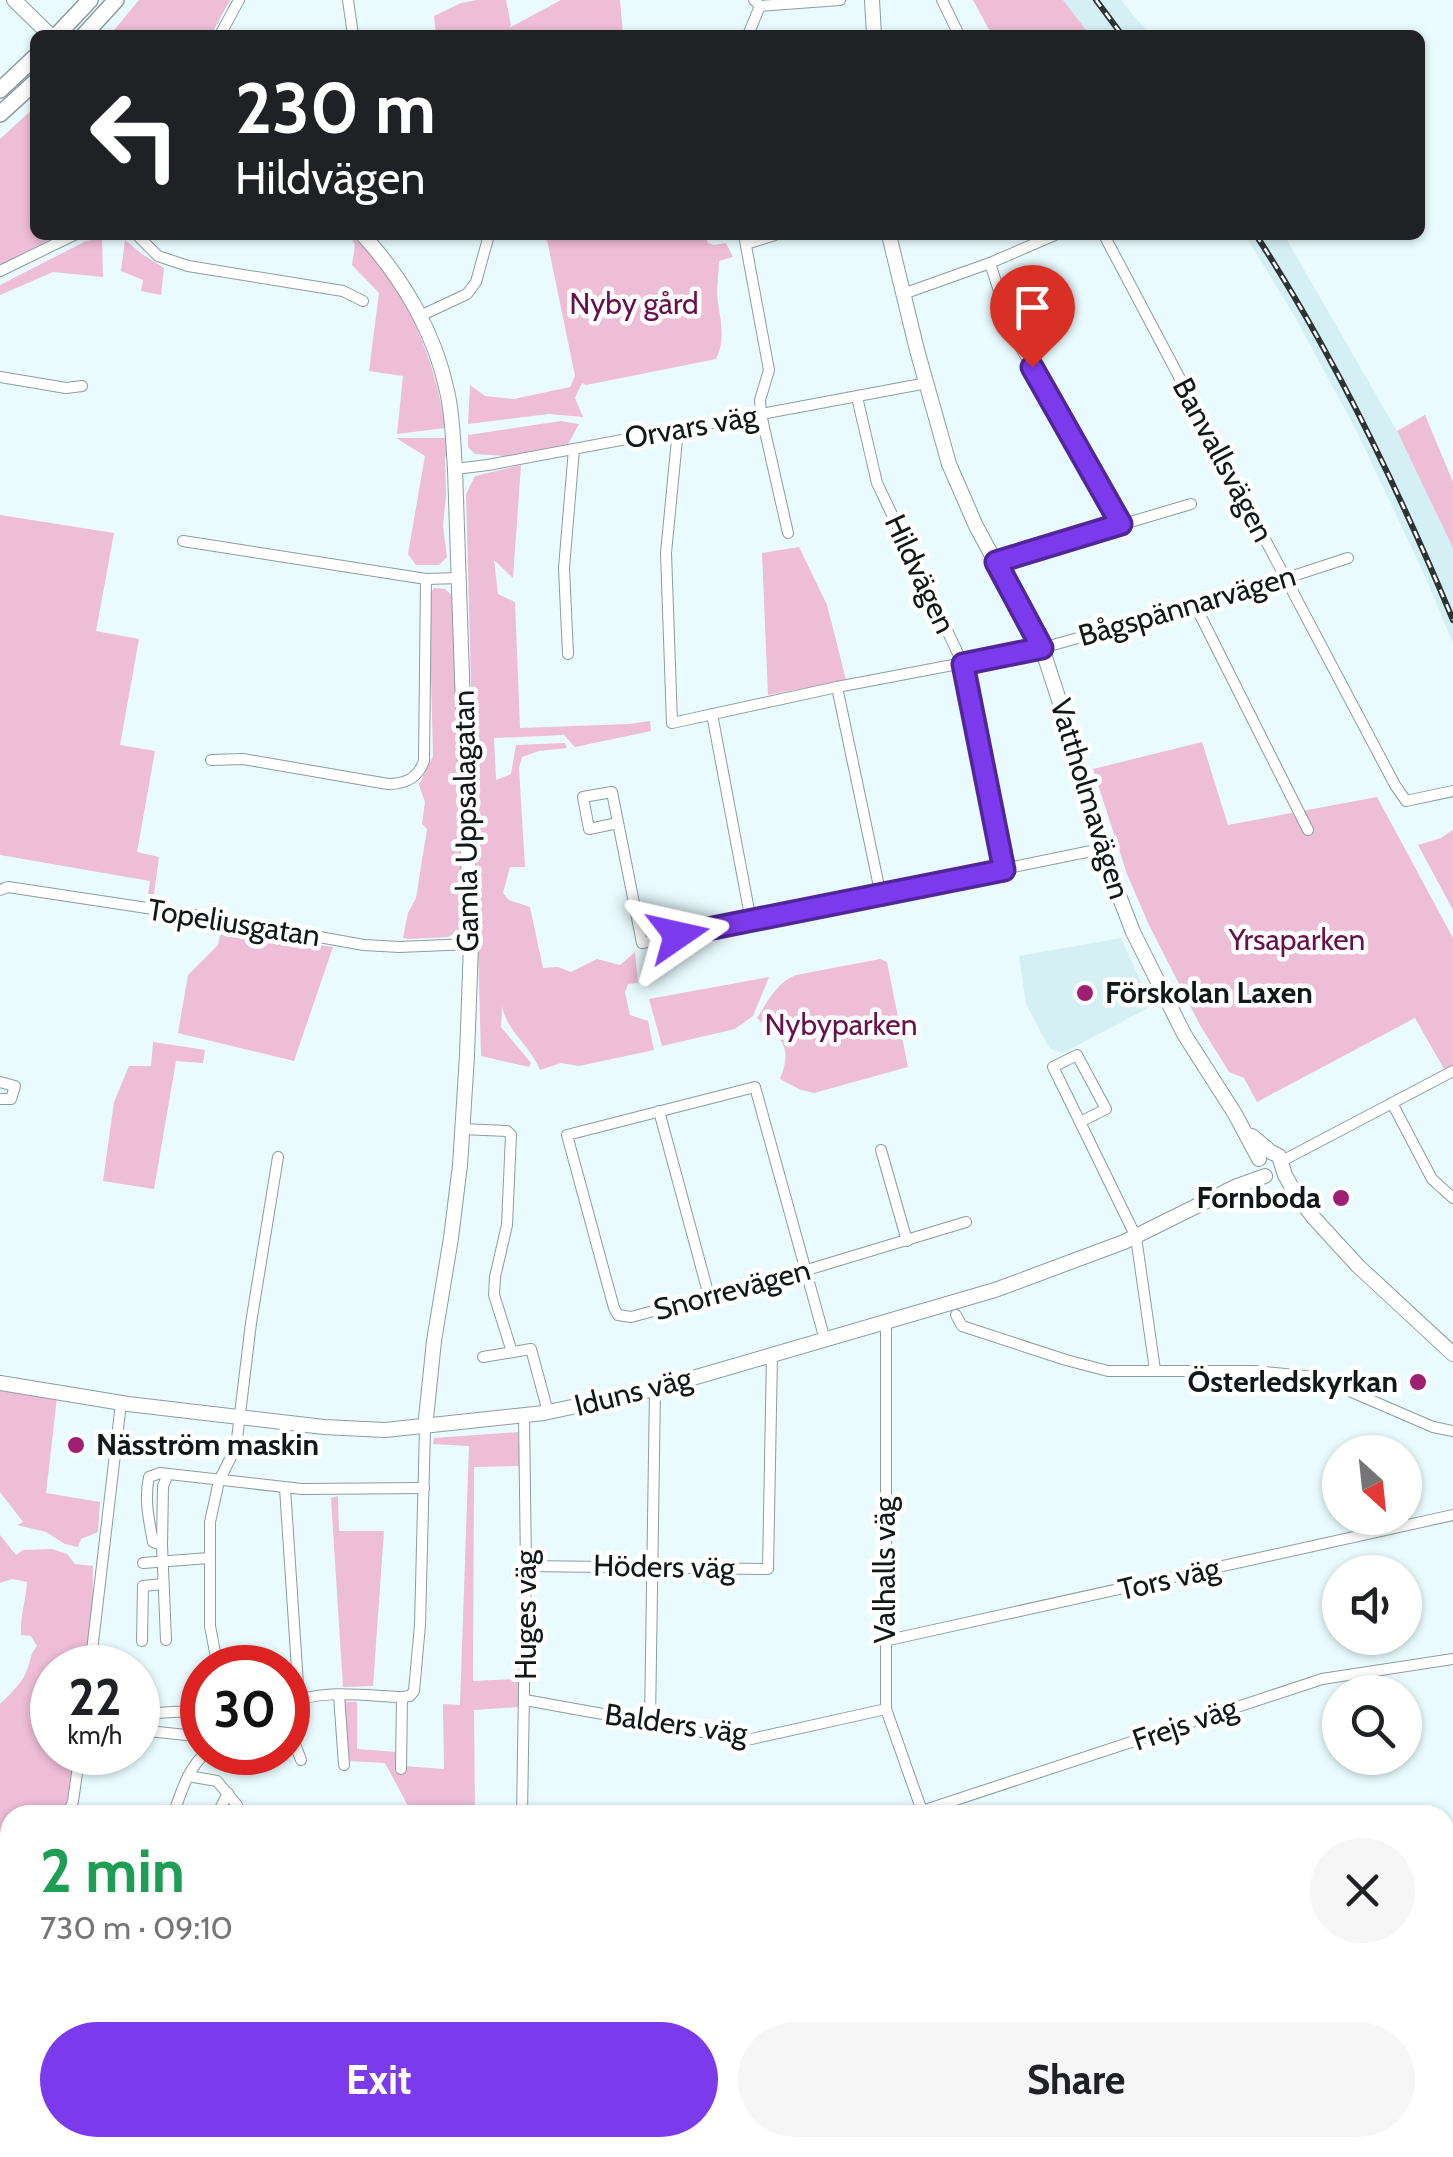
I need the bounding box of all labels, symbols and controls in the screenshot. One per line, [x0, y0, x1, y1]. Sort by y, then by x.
text: 230 m [235, 65, 436, 151]
icon: left [70, 70, 200, 200]
text: Hildvägen [235, 151, 425, 205]
pin [990, 265, 1075, 368]
icon: arrive [1005, 280, 1060, 335]
park label: Nyby gård [569, 285, 699, 322]
street label: Banvallsvägen [1165, 371, 1282, 548]
street label: Orvars väg [622, 396, 761, 456]
street label: Hildvägen [877, 508, 964, 639]
street label: Bågspännarvägen [1074, 557, 1300, 654]
street label: Gamla Uppsalagatan [445, 690, 486, 953]
street label: Vattholmavägen [1042, 694, 1139, 903]
position arrow [626, 883, 730, 987]
street label: Topeliusgatan [145, 891, 323, 954]
park label: Yrsaparken [1228, 921, 1365, 958]
place label: Förskolan Laxen [1105, 974, 1313, 1011]
marker: Förskolan Laxen [1074, 982, 1096, 1004]
park label: Nybyparken [765, 1006, 917, 1043]
place label: Fornboda [1196, 1179, 1321, 1216]
marker: Fornboda [1330, 1187, 1352, 1209]
street label: Snorrevägen [650, 1251, 814, 1328]
street label: Iduns väg [570, 1359, 696, 1424]
place label: Österledskyrkan [1188, 1363, 1398, 1400]
marker: Österledskyrkan [1407, 1371, 1429, 1393]
place label: Näsström maskin [96, 1426, 319, 1463]
marker: Näsström maskin [65, 1434, 87, 1456]
north arrow [1322, 1435, 1422, 1535]
map controls [1322, 1435, 1422, 1775]
street label: Valhalls väg [866, 1496, 903, 1643]
street label: Höders väg [593, 1547, 736, 1586]
street label: Huges väg [507, 1549, 544, 1680]
street label: Tors väg [1115, 1549, 1224, 1608]
button: sound [1322, 1555, 1422, 1655]
speed limit sign: 30 [180, 1645, 310, 1775]
text: 22 [69, 1667, 121, 1728]
button: search [1322, 1675, 1422, 1775]
street label: Frejs väg [1128, 1688, 1243, 1759]
street label: Balders väg [602, 1695, 751, 1752]
text: km/h [68, 1720, 122, 1750]
text: 2 min [40, 1834, 185, 1907]
button: close [1310, 1838, 1415, 1943]
text: 730 m · 09:10 [40, 1908, 233, 1947]
button: Exit [40, 2022, 718, 2137]
button: Share [738, 2022, 1415, 2137]

